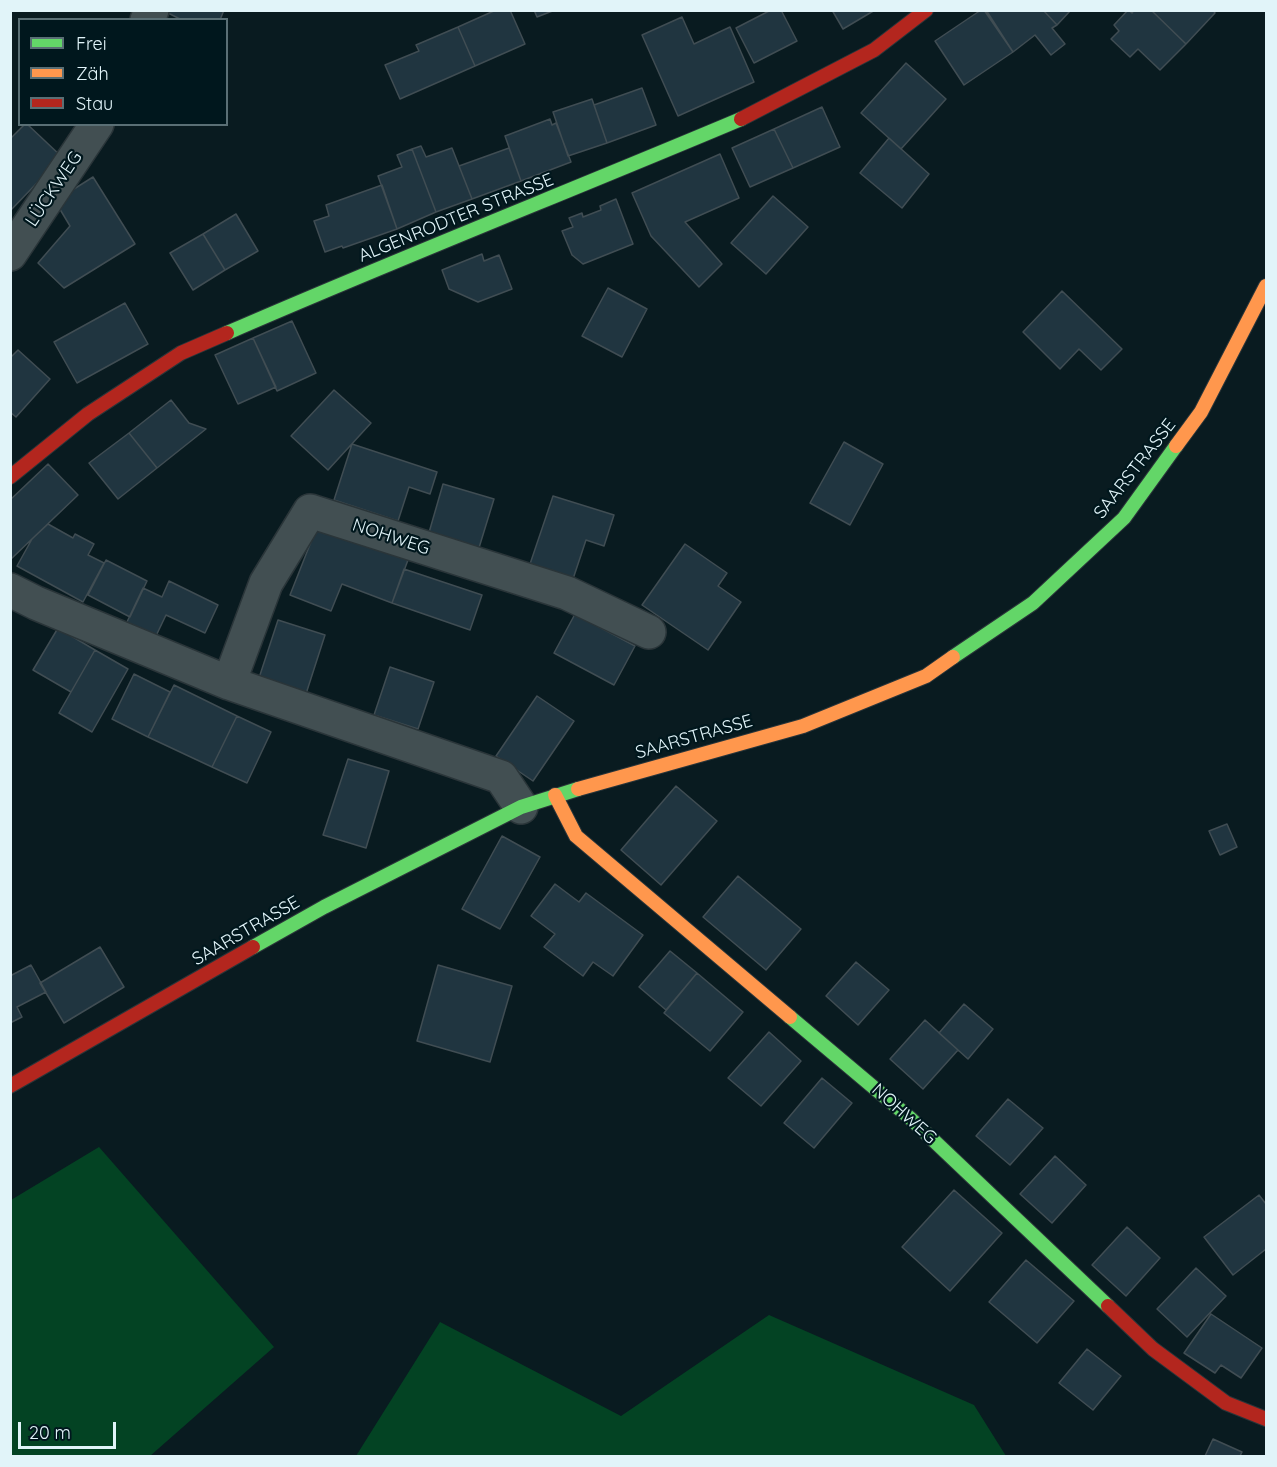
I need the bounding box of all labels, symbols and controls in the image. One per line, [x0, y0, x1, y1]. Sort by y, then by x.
legend [18, 18, 228, 126]
text: Frei [76, 32, 107, 55]
text: Zäh [76, 62, 109, 85]
text: Stau [76, 92, 113, 115]
street label: LÜCKWEG [21, 147, 87, 231]
street label: ALGENRODTER STRASSE [355, 169, 557, 267]
street label: SAARSTRASSE [1089, 415, 1181, 523]
street label: NOHWEG [350, 514, 432, 560]
street label: SAARSTRASSE [633, 710, 755, 764]
street label: SAARSTRASSE [188, 891, 304, 971]
street label: NOHWEG [867, 1079, 941, 1149]
scale bar [21, 1410, 118, 1448]
text: 20 m [29, 1421, 71, 1444]

